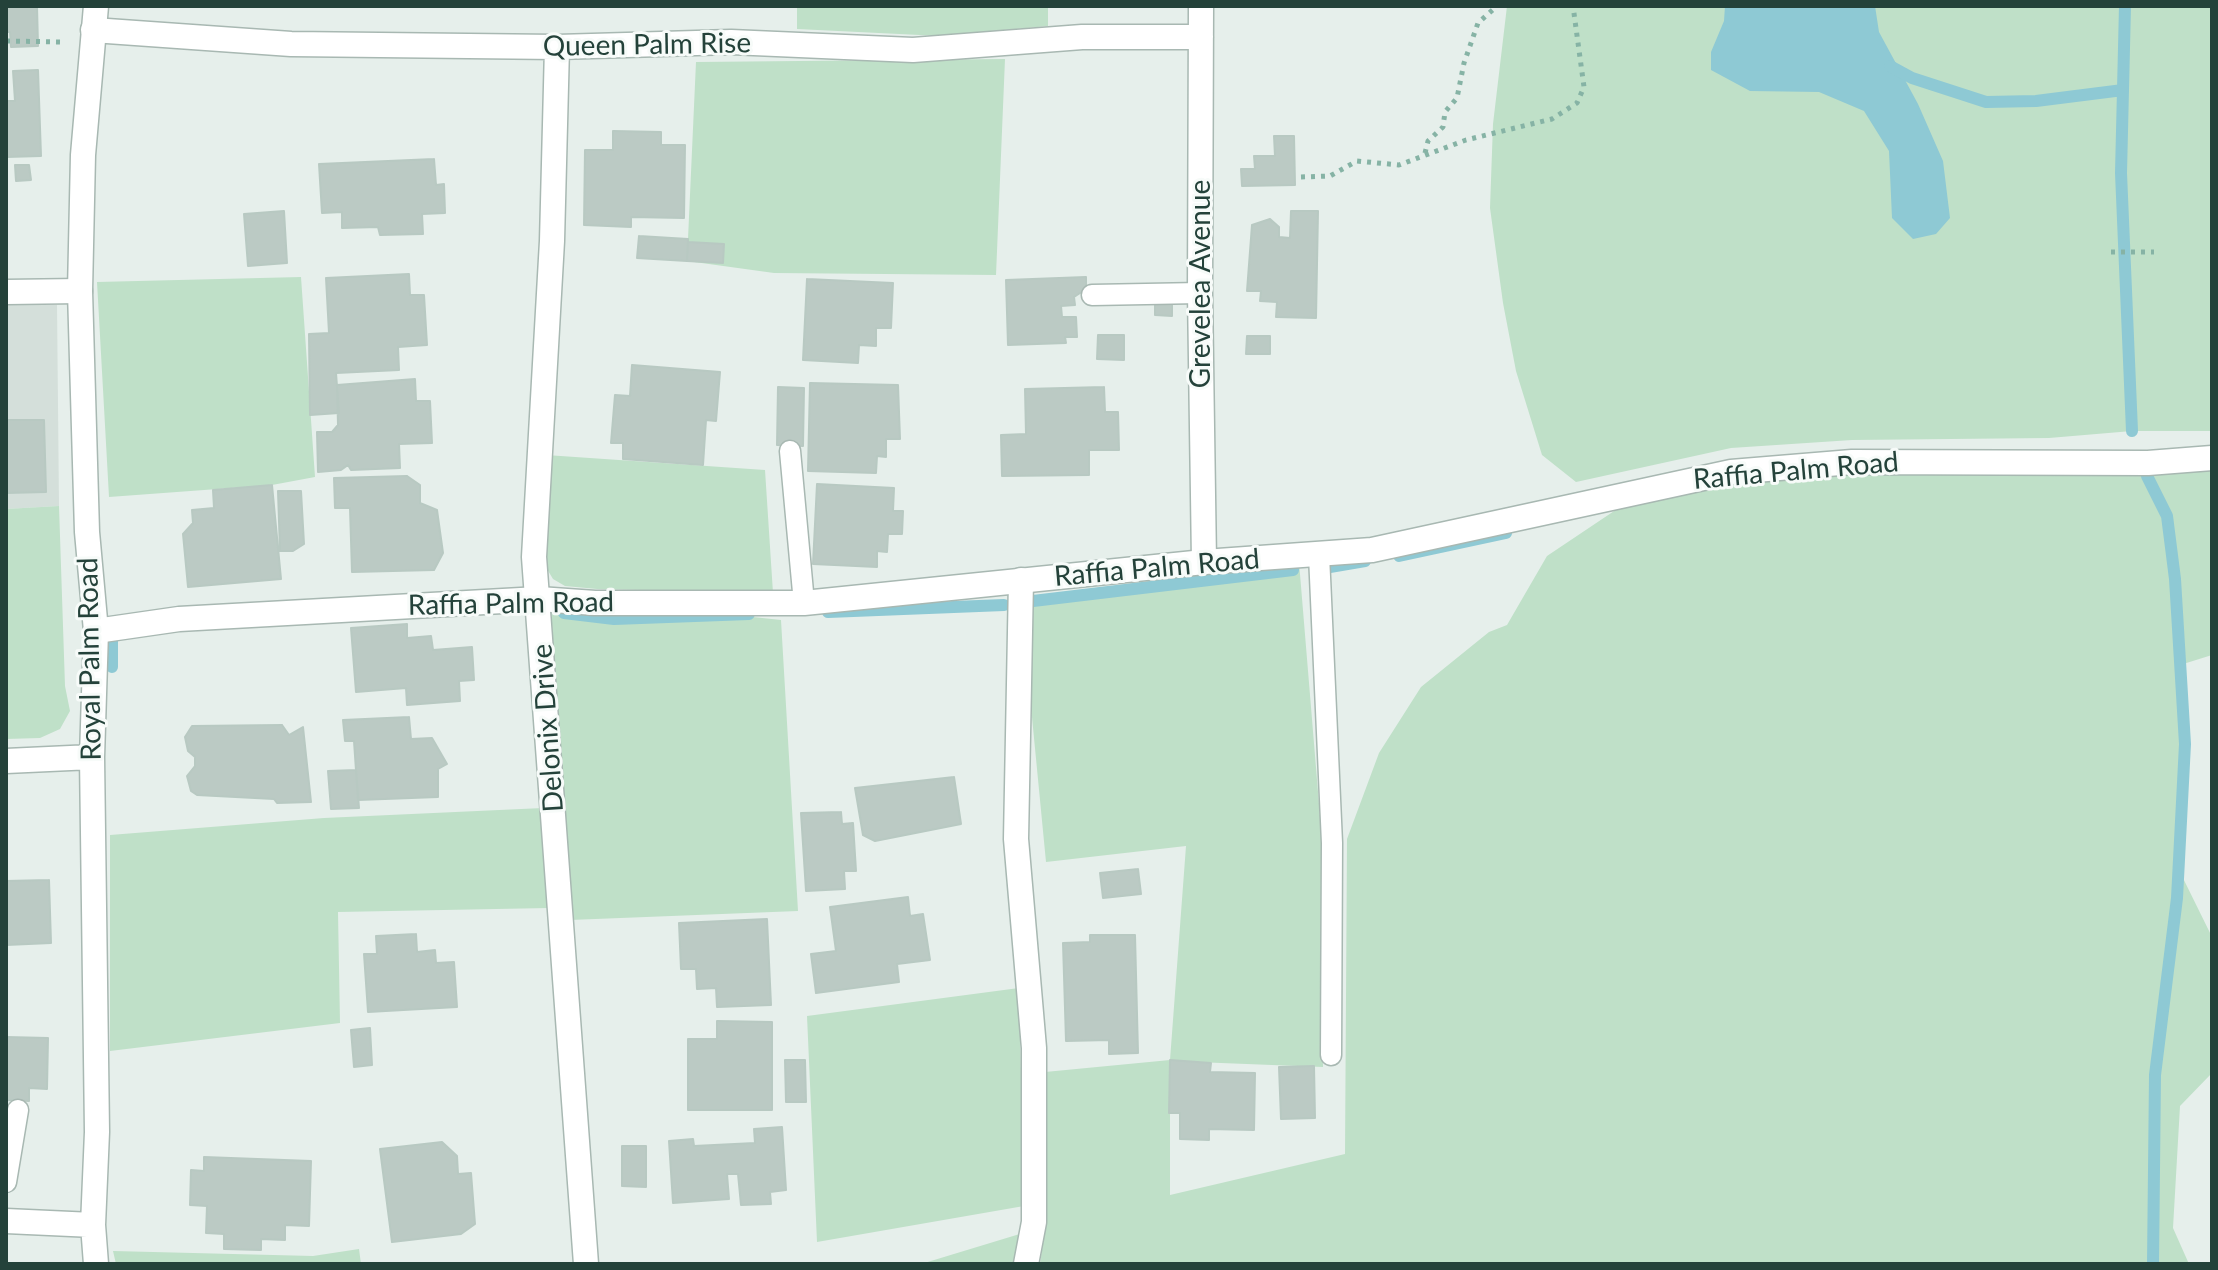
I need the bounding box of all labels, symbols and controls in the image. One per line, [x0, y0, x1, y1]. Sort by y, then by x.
street label: Queen Palm Rise [543, 26, 751, 64]
street label: Grevelea Avenue [1184, 180, 1218, 388]
street label: Raffia Palm Road [1692, 445, 1900, 497]
street label: Raffia Palm Road [1053, 542, 1261, 594]
street label: Royal Palm Road [71, 557, 109, 761]
street label: Raffia Palm Road [408, 585, 614, 623]
street label: Delonix Drive [525, 643, 571, 813]

